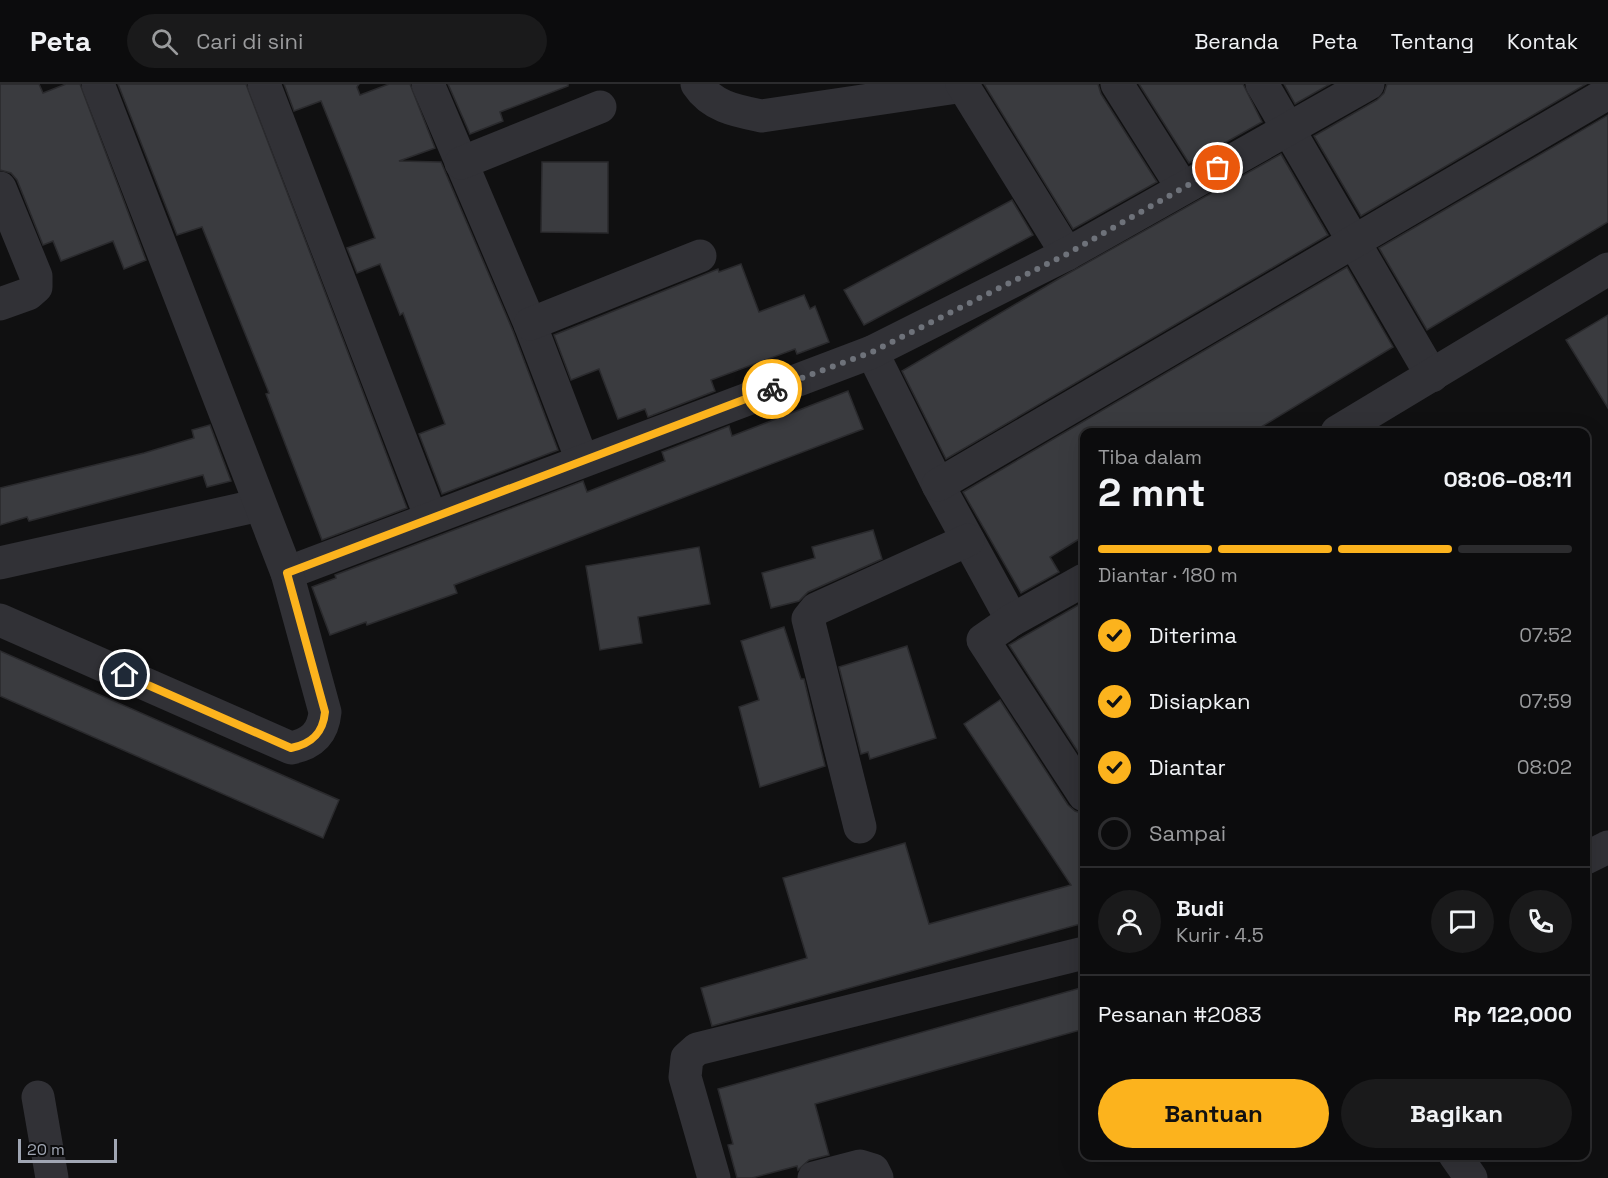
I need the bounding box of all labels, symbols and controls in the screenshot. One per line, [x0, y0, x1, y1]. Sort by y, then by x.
search box [127, 14, 547, 68]
text: Peta [30, 23, 91, 59]
icon: search [148, 25, 181, 58]
text: Cari di sini [196, 27, 303, 55]
text: Beranda [1194, 28, 1279, 55]
text: Peta [1312, 28, 1358, 55]
text: Tentang [1391, 28, 1474, 55]
text: Kontak [1507, 28, 1578, 55]
pin [1192, 142, 1243, 193]
icon: bag [1201, 151, 1234, 184]
courier [742, 359, 802, 419]
icon: bike [756, 373, 789, 406]
text: Tiba dalam [1098, 444, 1202, 470]
text: 08:06–08:11 [1443, 465, 1572, 493]
text: 2 mnt [1098, 468, 1206, 517]
text: Diantar · 180 m [1098, 562, 1238, 588]
icon: check [1098, 619, 1131, 652]
text: Diterima [1149, 621, 1237, 649]
text: 07:52 [1519, 622, 1572, 648]
pin [99, 649, 150, 700]
icon: home [108, 658, 141, 691]
icon: check [1098, 685, 1131, 718]
text: Disiapkan [1149, 687, 1251, 715]
text: 07:59 [1519, 688, 1572, 714]
icon: check [1098, 751, 1131, 784]
text: Diantar [1149, 753, 1226, 781]
text: 08:02 [1517, 754, 1572, 780]
text: Sampai [1149, 819, 1226, 847]
button: person [1098, 890, 1161, 953]
button: chat [1431, 890, 1494, 953]
button: phone [1509, 890, 1572, 953]
text: Budi [1176, 894, 1224, 922]
text: Kurir · 4.5 [1176, 922, 1264, 948]
text: Pesanan #2083 [1098, 1000, 1262, 1028]
text: Rp 122,000 [1453, 1000, 1572, 1028]
button: Bantuan [1098, 1079, 1329, 1148]
button: Bagikan [1341, 1079, 1572, 1148]
scale bar [18, 1136, 117, 1164]
text: 20 m [27, 1139, 65, 1160]

